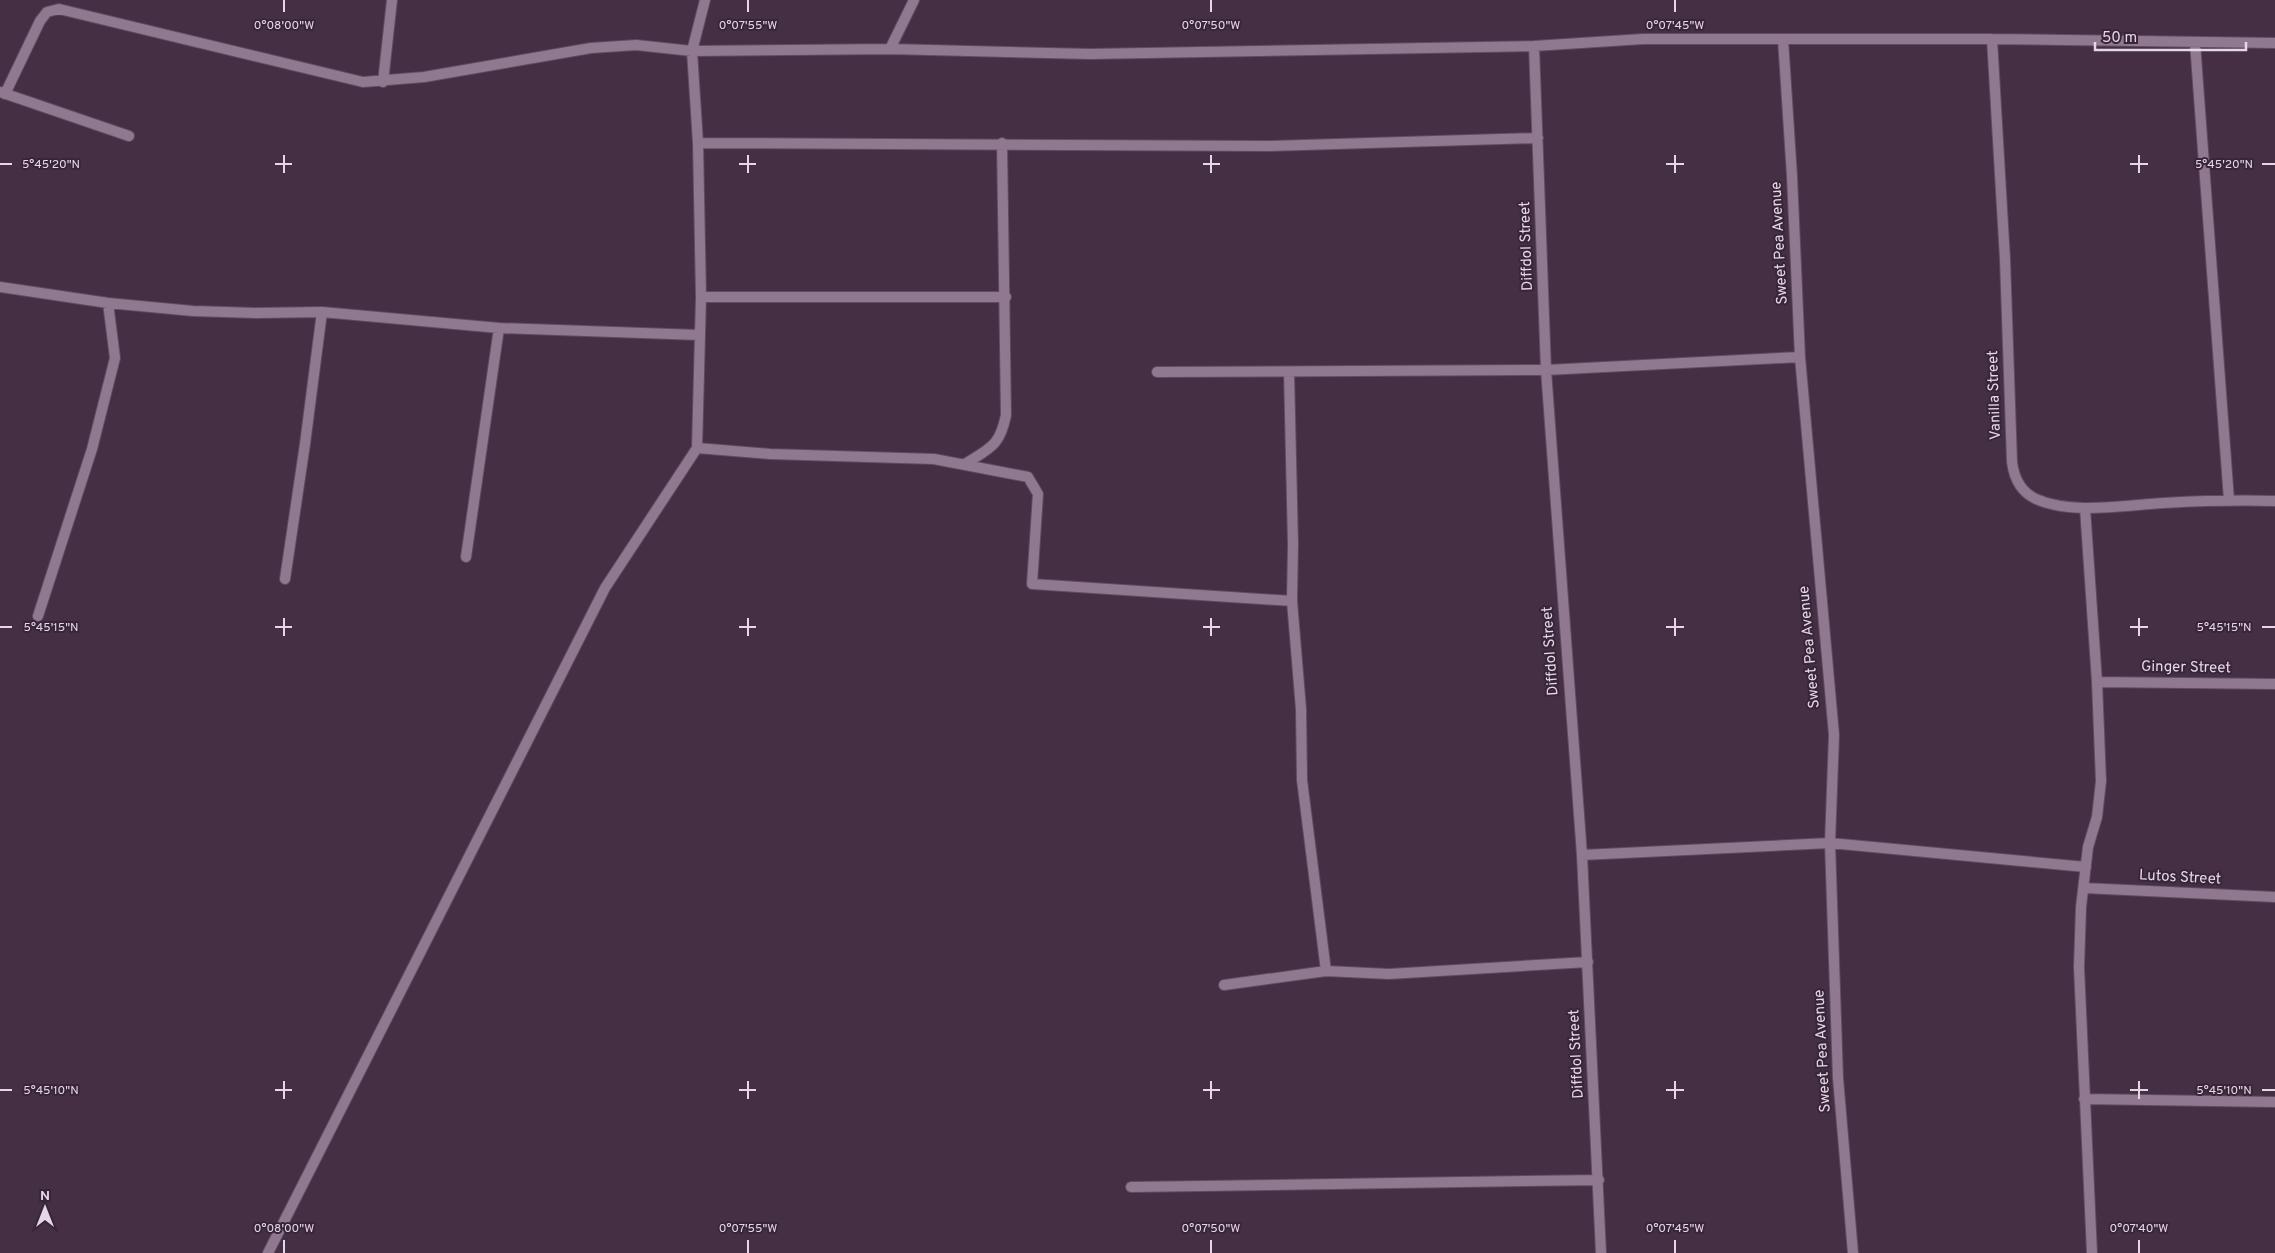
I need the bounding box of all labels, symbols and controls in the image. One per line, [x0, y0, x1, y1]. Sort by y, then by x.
text: 0°08'00"W [254, 18, 314, 34]
text: 0°07'55"W [719, 18, 777, 34]
text: 0°07'50"W [1182, 18, 1240, 34]
text: 0°07'45"W [1646, 18, 1704, 34]
scale bar [2095, 20, 2246, 52]
text: 50 m [2102, 29, 2137, 48]
text: 5°45'20"N [22, 157, 80, 173]
text: 5°45'20"N [2195, 157, 2253, 173]
street label: Sweet Pea Avenue [1767, 181, 1793, 305]
street label: Diffdol Street [1516, 201, 1538, 291]
street label: Vanilla Street [1984, 350, 2006, 440]
street label: Sweet Pea Avenue [1795, 585, 1825, 709]
street label: Diffdol Street [1538, 606, 1564, 696]
text: 5°45'15"N [23, 620, 79, 636]
text: 5°45'15"N [2196, 620, 2252, 636]
street label: Ginger Street [2141, 658, 2231, 678]
street label: Lutos Street [2138, 866, 2222, 890]
street label: Sweet Pea Avenue [1810, 989, 1836, 1113]
street label: Diffdol Street [1565, 1009, 1589, 1099]
text: 5°45'10"N [23, 1083, 79, 1099]
text: 5°45'10"N [2196, 1083, 2252, 1099]
north arrow [20, 1183, 70, 1233]
text: N [40, 1188, 50, 1205]
text: 0°08'00"W [254, 1221, 314, 1237]
text: 0°07'55"W [719, 1221, 777, 1237]
text: 0°07'50"W [1182, 1221, 1240, 1237]
text: 0°07'45"W [1646, 1221, 1704, 1237]
text: 0°07'40"W [2110, 1221, 2168, 1237]

